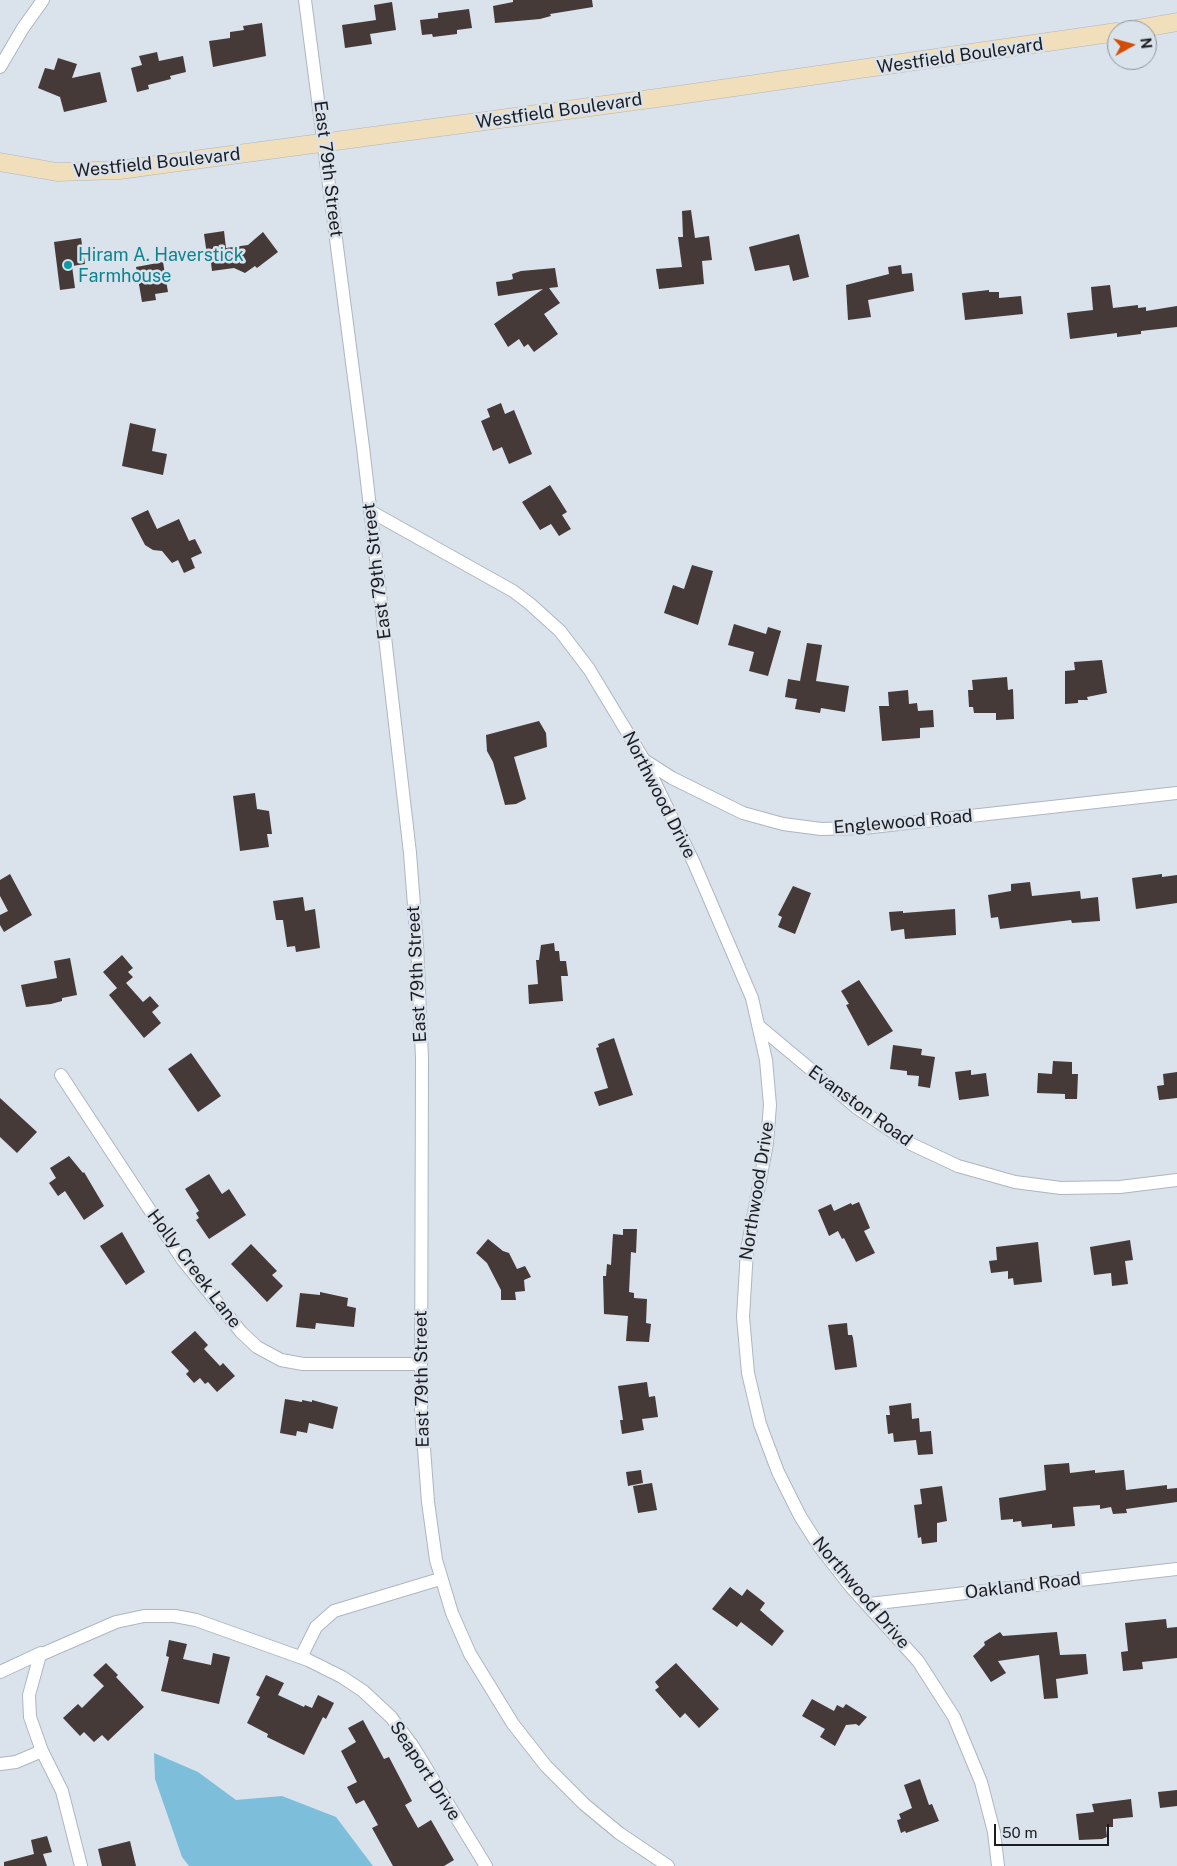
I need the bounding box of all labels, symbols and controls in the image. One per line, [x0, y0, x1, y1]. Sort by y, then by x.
north arrow [1107, 20, 1157, 70]
street label: Westfield Boulevard [875, 34, 1045, 78]
text: N [1137, 37, 1155, 50]
street label: Westfield Boulevard [474, 89, 644, 133]
street label: East 79th Street [309, 100, 347, 238]
street label: Westfield Boulevard [72, 143, 242, 183]
place label: Hiram A. Haverstick Farmhouse [78, 244, 244, 286]
marker: Hiram A. Haverstick Farmhouse [62, 259, 74, 271]
street label: East 79th Street [358, 502, 396, 640]
street label: Northwood Drive [618, 728, 700, 862]
street label: Englewood Road [833, 805, 973, 839]
street label: East 79th Street [403, 905, 431, 1043]
street label: Evanston Road [804, 1061, 916, 1151]
street label: Northwood Drive [735, 1120, 779, 1262]
street label: Holly Creek Lane [142, 1205, 246, 1333]
street label: East 79th Street [410, 1310, 434, 1448]
street label: Northwood Drive [808, 1532, 914, 1654]
street label: Oakland Road [964, 1568, 1082, 1604]
street label: Seaport Drive [385, 1717, 465, 1825]
scale bar [997, 1814, 1112, 1846]
text: 50 m [1002, 1824, 1037, 1841]

